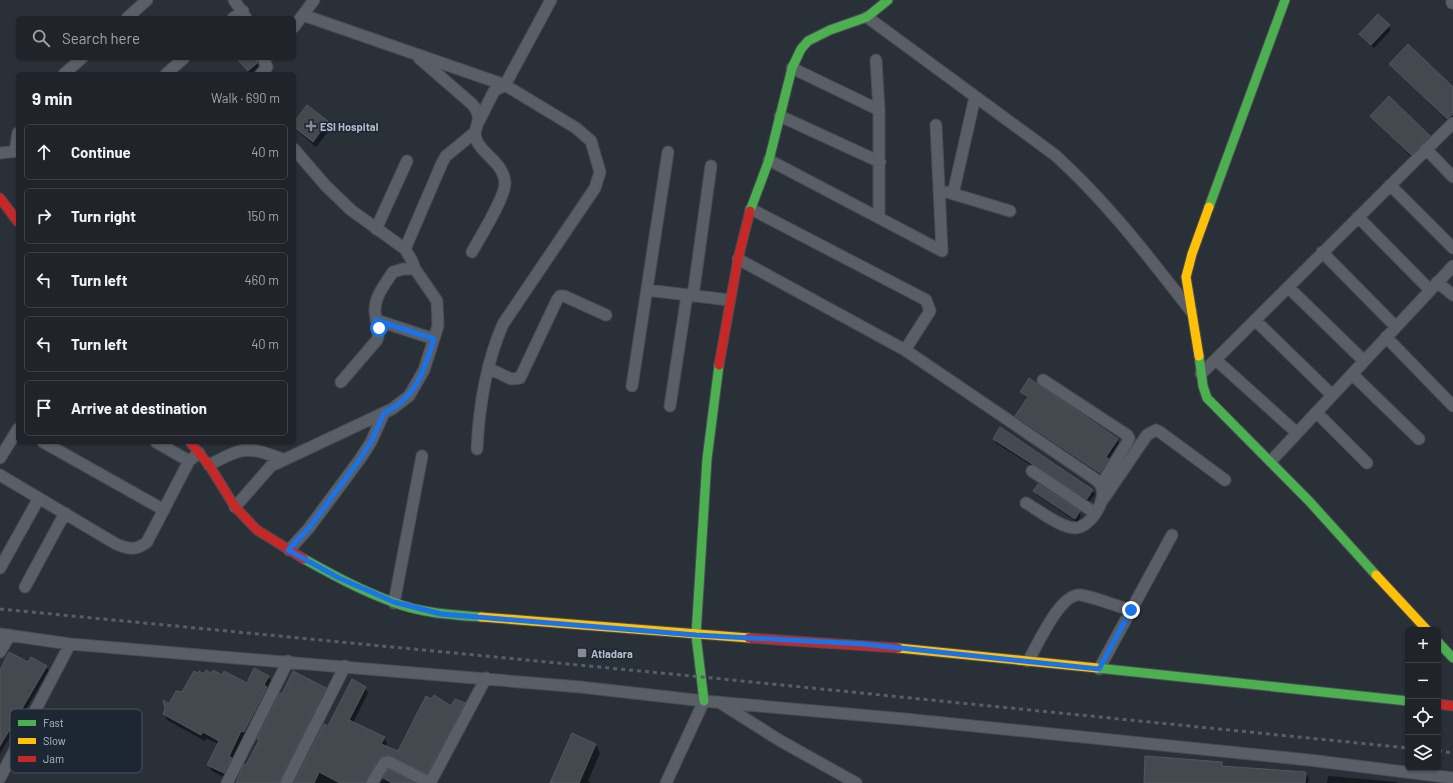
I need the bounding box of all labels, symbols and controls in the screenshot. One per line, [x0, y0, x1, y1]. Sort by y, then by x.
search box [16, 16, 296, 60]
icon: search [30, 27, 52, 49]
text: Search here [62, 29, 140, 47]
text: 9 min [32, 88, 72, 108]
text: Walk · 690 m [211, 90, 280, 106]
marker: ESI Hospital [305, 120, 317, 132]
place label: ESI Hospital [320, 120, 379, 133]
icon: ahead [33, 141, 55, 163]
text: Continue [71, 143, 131, 161]
text: 40 m [251, 144, 279, 160]
icon: right [33, 205, 55, 227]
text: Turn right [71, 207, 136, 225]
text: 150 m [247, 208, 279, 224]
icon: left [33, 269, 55, 291]
text: Turn left [71, 271, 127, 289]
text: 460 m [244, 272, 279, 288]
route start [370, 319, 388, 337]
icon: left [33, 333, 55, 355]
text: Turn left [71, 335, 127, 353]
text: 40 m [251, 336, 279, 352]
icon: arrive [33, 397, 55, 419]
text: Arrive at destination [71, 399, 207, 417]
route end [1122, 601, 1140, 619]
map controls [1405, 627, 1441, 771]
button: + [1405, 627, 1441, 663]
marker: Atladara [576, 647, 588, 659]
place label: Atladara [591, 647, 633, 660]
button: − [1405, 663, 1441, 699]
button: locate [1405, 699, 1441, 735]
legend [10, 709, 142, 773]
text: Fast [43, 716, 64, 729]
text: Slow [43, 734, 66, 747]
button: layers [1405, 735, 1441, 771]
text: Jam [43, 752, 64, 765]

